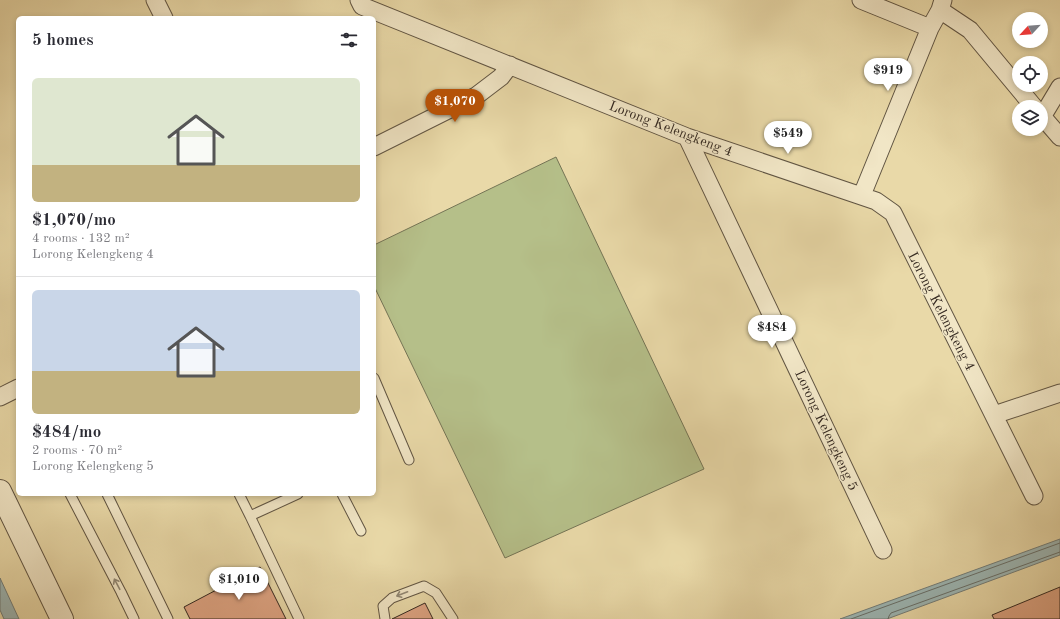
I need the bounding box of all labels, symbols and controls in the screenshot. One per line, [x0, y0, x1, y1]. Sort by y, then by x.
north arrow [1012, 12, 1048, 48]
map controls [1012, 12, 1048, 136]
icon: filters [338, 29, 360, 51]
text: 5 homes [32, 32, 94, 49]
button: locate [1012, 56, 1048, 92]
pin: $919 [864, 58, 912, 92]
text: $919 [873, 64, 903, 77]
pin: $1,070 [422, 89, 488, 123]
text: $1,070 [434, 95, 476, 108]
street label: Lorong Kelengkeng 4 [607, 99, 734, 159]
button: layers [1012, 100, 1048, 136]
icon: home [160, 104, 232, 176]
pin: $549 [764, 121, 812, 155]
text: $549 [773, 127, 803, 140]
text: $1,070/mo [32, 212, 116, 229]
text: 4 rooms · 132 m² [32, 232, 130, 245]
text: Lorong Kelengkeng 4 [32, 248, 154, 261]
street label: Lorong Kelengkeng 4 [905, 250, 977, 373]
pin: $484 [748, 315, 796, 349]
icon: home [160, 316, 232, 388]
text: $484 [757, 321, 787, 334]
street label: Lorong Kelengkeng 5 [792, 368, 860, 493]
text: $484/mo [32, 424, 101, 441]
text: 2 rooms · 70 m² [32, 444, 122, 457]
text: Lorong Kelengkeng 5 [32, 460, 154, 473]
pin: $1,010 [206, 567, 272, 601]
text: $1,010 [218, 573, 260, 586]
one-way arrow [113, 578, 120, 590]
one-way arrow [397, 591, 409, 599]

